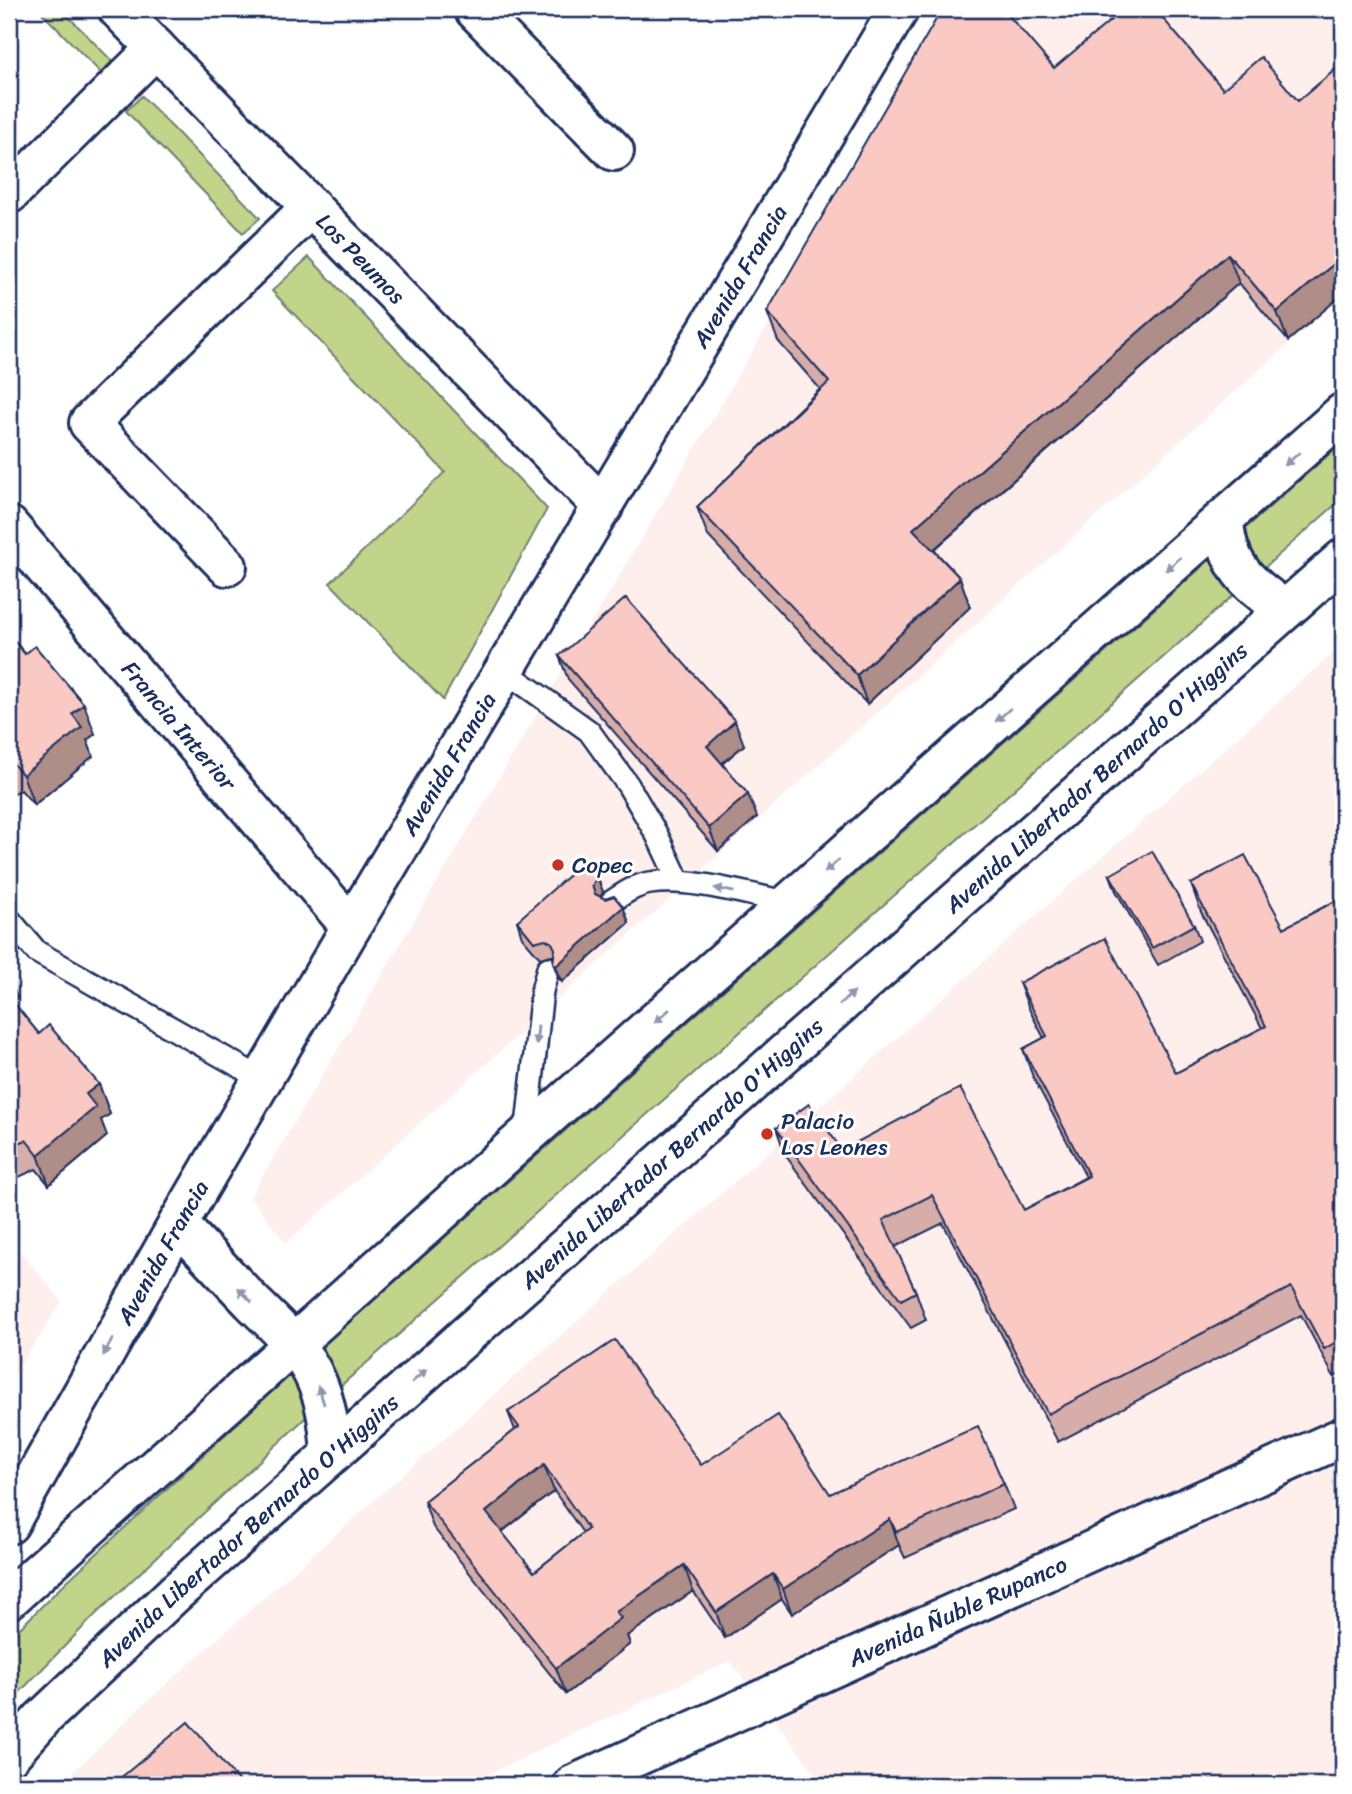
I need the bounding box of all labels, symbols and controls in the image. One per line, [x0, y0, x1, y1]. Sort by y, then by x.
street label: Avenida Francia [680, 196, 799, 357]
street label: Los Peumos [306, 203, 416, 315]
one-way arrow [1284, 450, 1301, 466]
one-way arrow [1164, 556, 1182, 572]
street label: Avenida Libertador Bernardo O'Higgins [934, 631, 1258, 925]
street label: Francia Interior [111, 651, 248, 802]
street label: Avenida Francia [389, 684, 508, 845]
one-way arrow [994, 707, 1011, 722]
place label: Copec [572, 845, 633, 886]
marker: Copec [550, 857, 566, 873]
one-way arrow [823, 858, 841, 874]
one-way arrow [713, 884, 735, 895]
one-way arrow [838, 991, 855, 1006]
street label: Avenida Libertador Bernardo O'Higgins [510, 1007, 834, 1301]
one-way arrow [653, 1008, 670, 1023]
one-way arrow [531, 1024, 542, 1046]
place label: Palacio Los Leones [781, 1101, 888, 1168]
marker: Palacio Los Leones [759, 1126, 775, 1142]
street label: Avenida Francia [105, 1172, 221, 1334]
one-way arrow [237, 1286, 254, 1303]
one-way arrow [102, 1338, 114, 1357]
one-way arrow [410, 1368, 428, 1384]
street label: Avenida Libertador Bernardo O'Higgins [87, 1383, 409, 1679]
one-way arrow [316, 1385, 326, 1406]
street label: Avenida Ñuble Rupanco [840, 1544, 1074, 1680]

